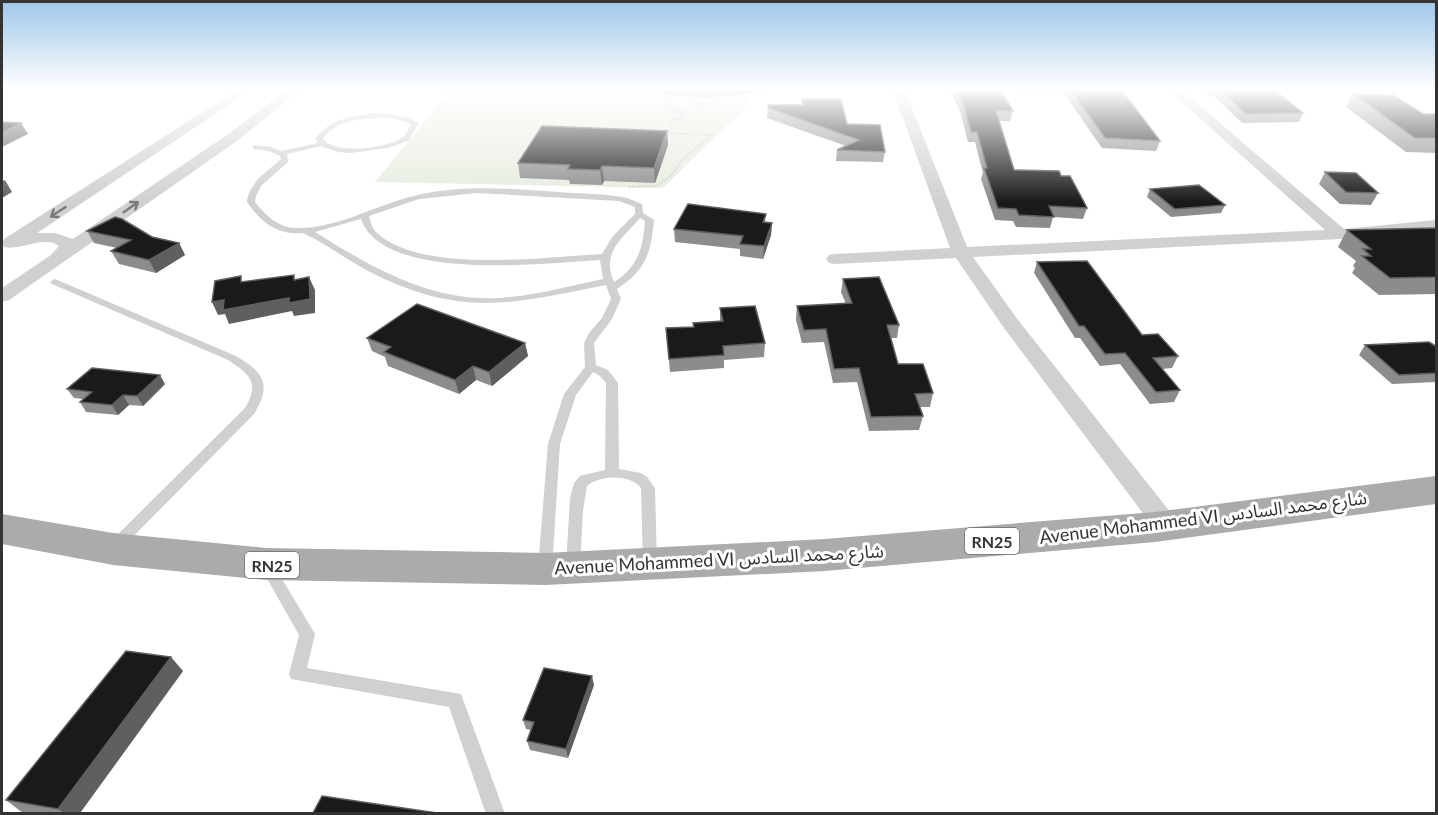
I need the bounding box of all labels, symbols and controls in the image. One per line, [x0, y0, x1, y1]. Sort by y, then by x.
one-way arrow [122, 201, 138, 213]
one-way arrow [51, 206, 67, 218]
street label: Avenue Mohammed VI شارع محمد السادس [1038, 486, 1369, 552]
road number: RN25 [965, 528, 1019, 554]
street label: Avenue Mohammed VI شارع محمد السادس [554, 539, 884, 583]
road number: RN25 [245, 552, 299, 578]

